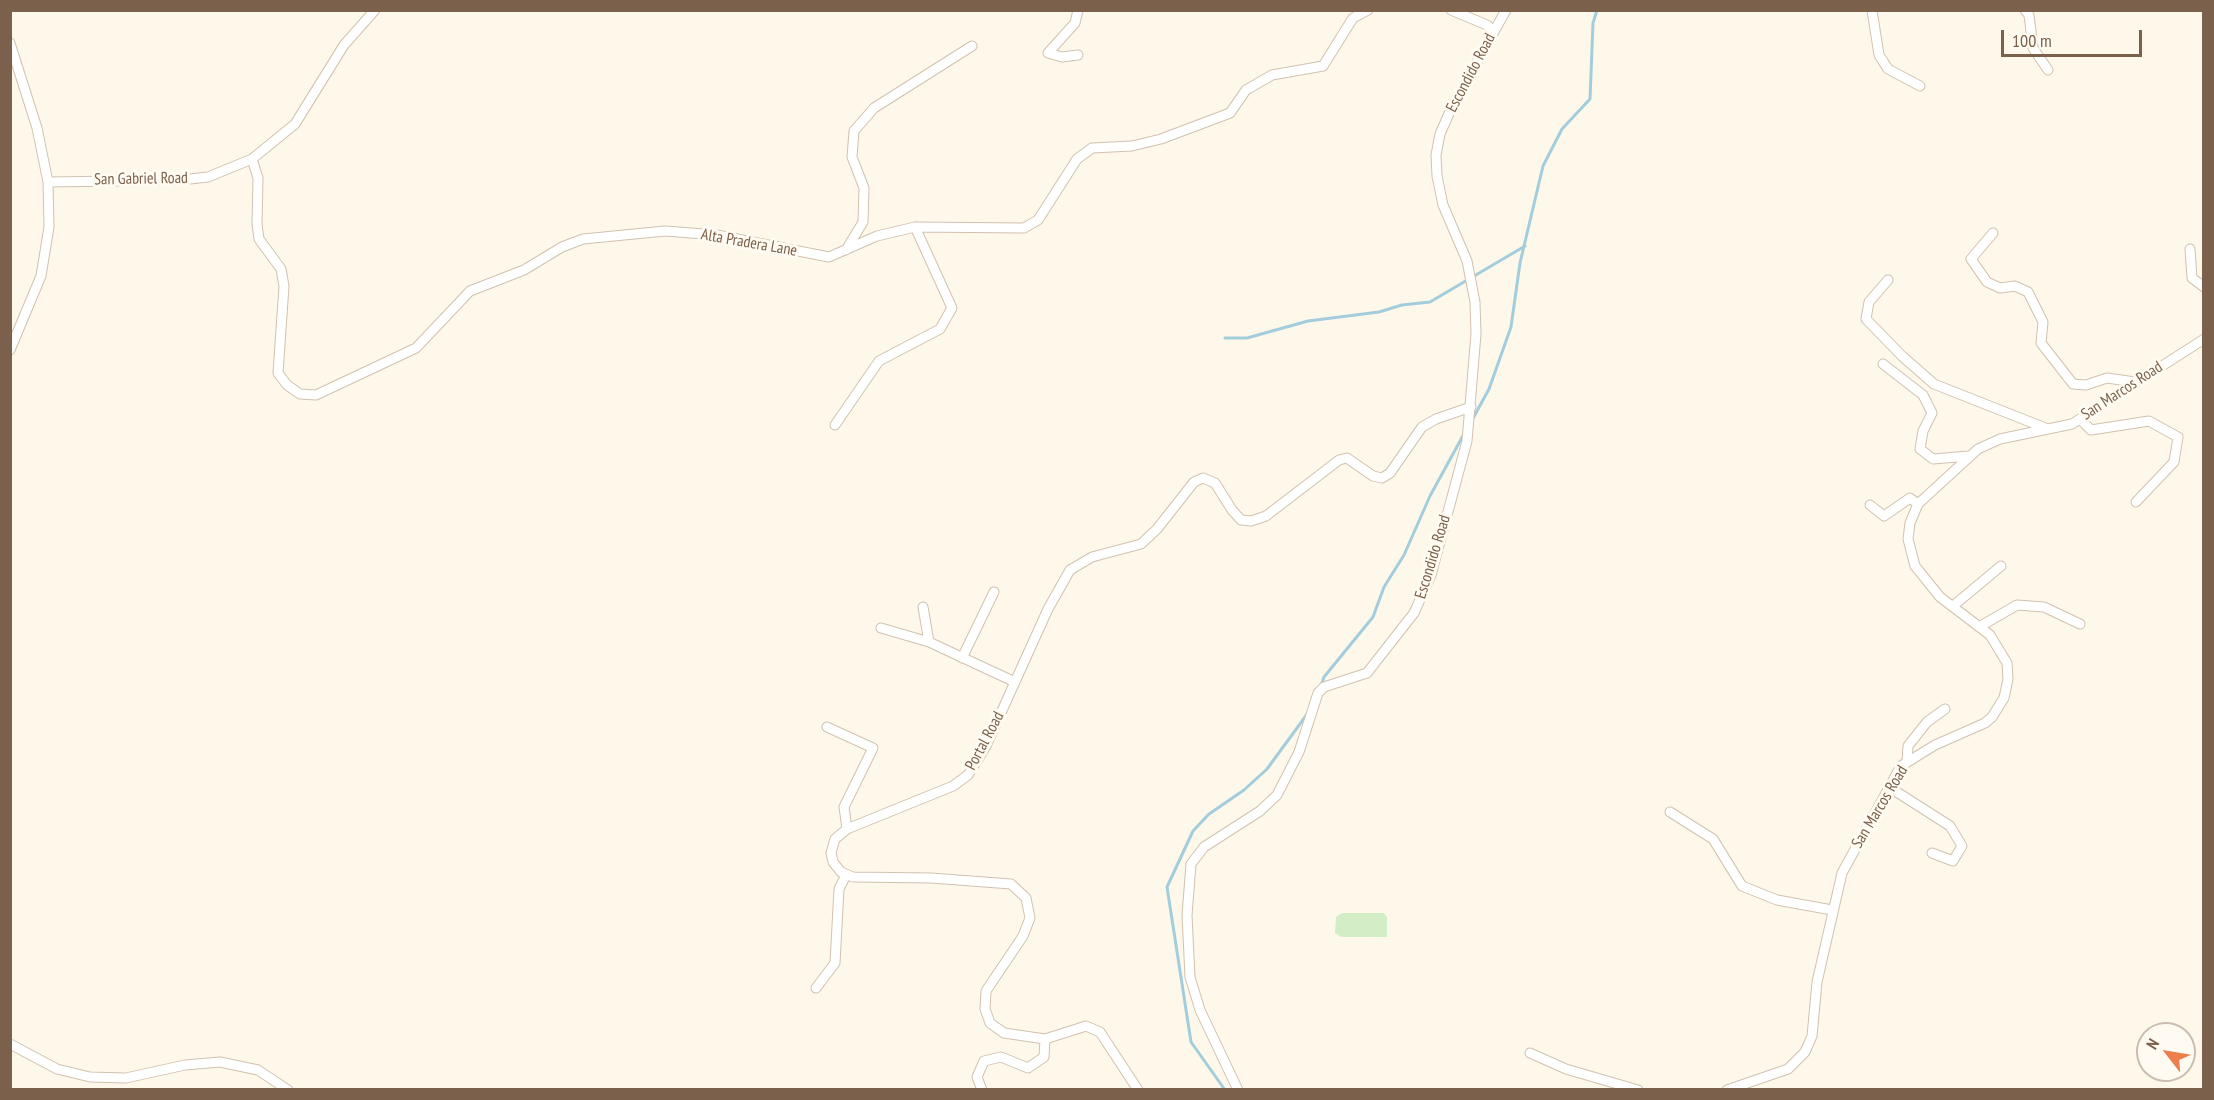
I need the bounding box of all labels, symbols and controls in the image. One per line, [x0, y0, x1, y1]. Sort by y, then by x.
scale bar [2004, 18, 2145, 56]
text: 100 m [2012, 29, 2052, 52]
street label: Escondido Road [1442, 30, 1500, 116]
street label: San Gabriel Road [94, 169, 188, 189]
street label: Alta Pradera Lane [699, 225, 799, 261]
street label: San Marcos Road [2078, 358, 2166, 424]
street label: Escondido Road [1411, 513, 1455, 601]
street label: Portal Road [962, 708, 1008, 774]
street label: San Marcos Road [1848, 762, 1912, 852]
north arrow [2136, 1022, 2196, 1082]
text: N [2141, 1035, 2163, 1053]

